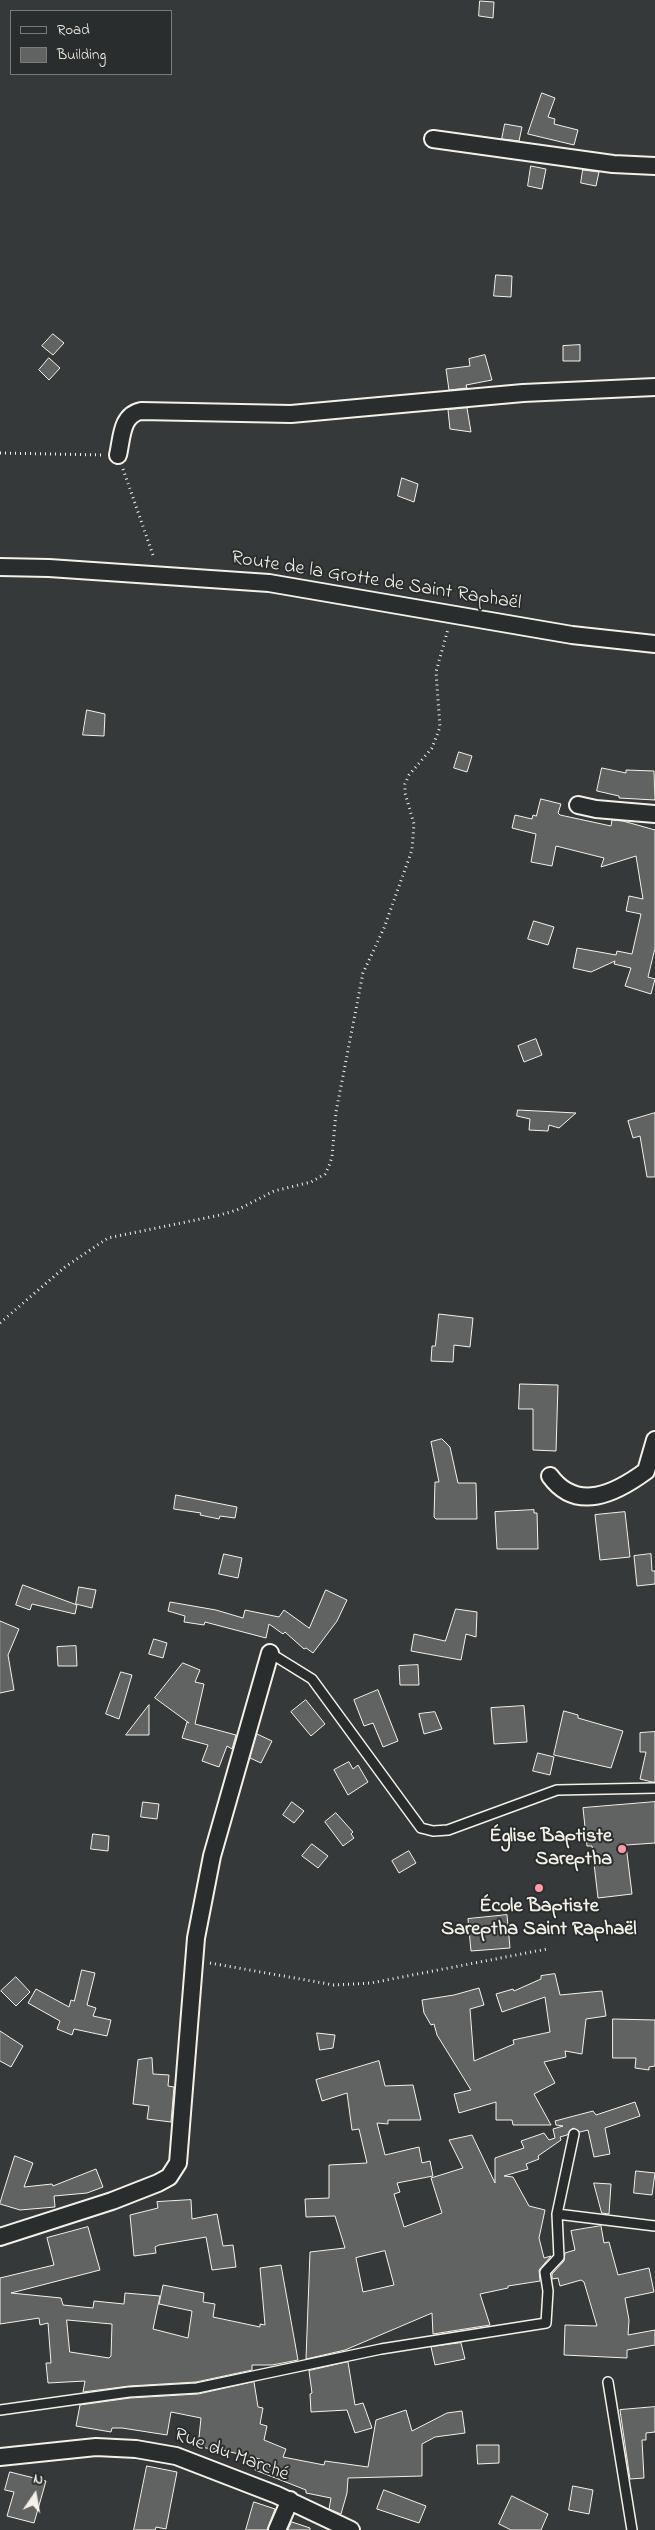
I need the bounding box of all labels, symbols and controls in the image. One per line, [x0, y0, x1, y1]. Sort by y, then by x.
legend [10, 10, 172, 75]
text: Road [57, 19, 90, 41]
text: Building [57, 44, 106, 66]
street label: Route de la Grotte de Saint Raphaël [229, 547, 523, 617]
place label: Église Baptiste Sareptha [489, 1826, 612, 1873]
marker: Église Baptiste Sareptha [616, 1843, 628, 1855]
marker: École Baptiste Sareptha Saint Raphaël [533, 1882, 545, 1894]
place label: École Baptiste Sareptha Saint Raphaël [441, 1896, 637, 1943]
street label: Rue du Marché [170, 2424, 292, 2488]
text: N [31, 2469, 45, 2491]
north arrow [10, 2470, 60, 2520]

